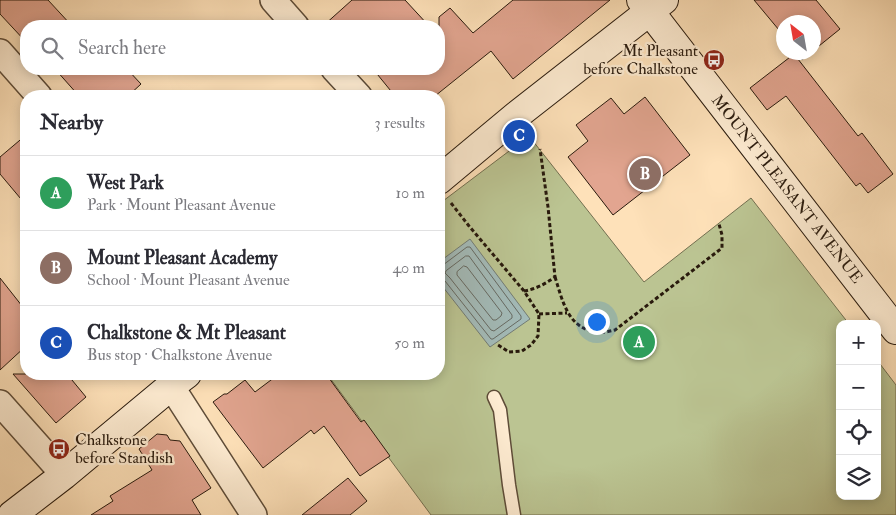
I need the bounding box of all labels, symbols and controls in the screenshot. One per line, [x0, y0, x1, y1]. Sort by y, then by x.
north arrow [776, 15, 821, 60]
search box [20, 20, 445, 75]
icon: search [38, 34, 66, 62]
text: Search here [78, 36, 166, 60]
place label: Mt Pleasant before Chalkstone [583, 41, 698, 79]
bus stop icon: Mt Pleasant before Chalkstone [702, 48, 726, 72]
street label: MOUNT PLEASANT AVENUE [707, 91, 867, 287]
text: Nearby [40, 109, 103, 136]
text: 3 results [374, 113, 425, 133]
pin: C [503, 117, 535, 155]
pin: B [629, 155, 661, 193]
text: West Park [87, 171, 164, 195]
text: A [51, 183, 61, 203]
text: 10 m [395, 183, 425, 203]
text: Park · Mount Pleasant Avenue [87, 195, 276, 215]
text: Mount Pleasant Academy [87, 246, 277, 270]
text: B [51, 258, 61, 278]
text: 40 m [392, 258, 425, 278]
text: School · Mount Pleasant Avenue [87, 270, 290, 290]
your location [584, 309, 610, 335]
map controls [836, 320, 881, 500]
button: + [836, 320, 881, 365]
text: Chalkstone & Mt Pleasant [87, 321, 286, 345]
pin: A [623, 323, 655, 361]
text: C [50, 333, 62, 353]
text: 50 m [394, 333, 425, 353]
text: Bus stop · Chalkstone Avenue [87, 345, 272, 365]
button: − [836, 365, 881, 410]
button: locate [836, 410, 881, 455]
place label: Chalkstone before Standish [75, 430, 174, 468]
bus stop icon: Chalkstone before Standish [47, 437, 71, 461]
button: layers [836, 455, 881, 500]

